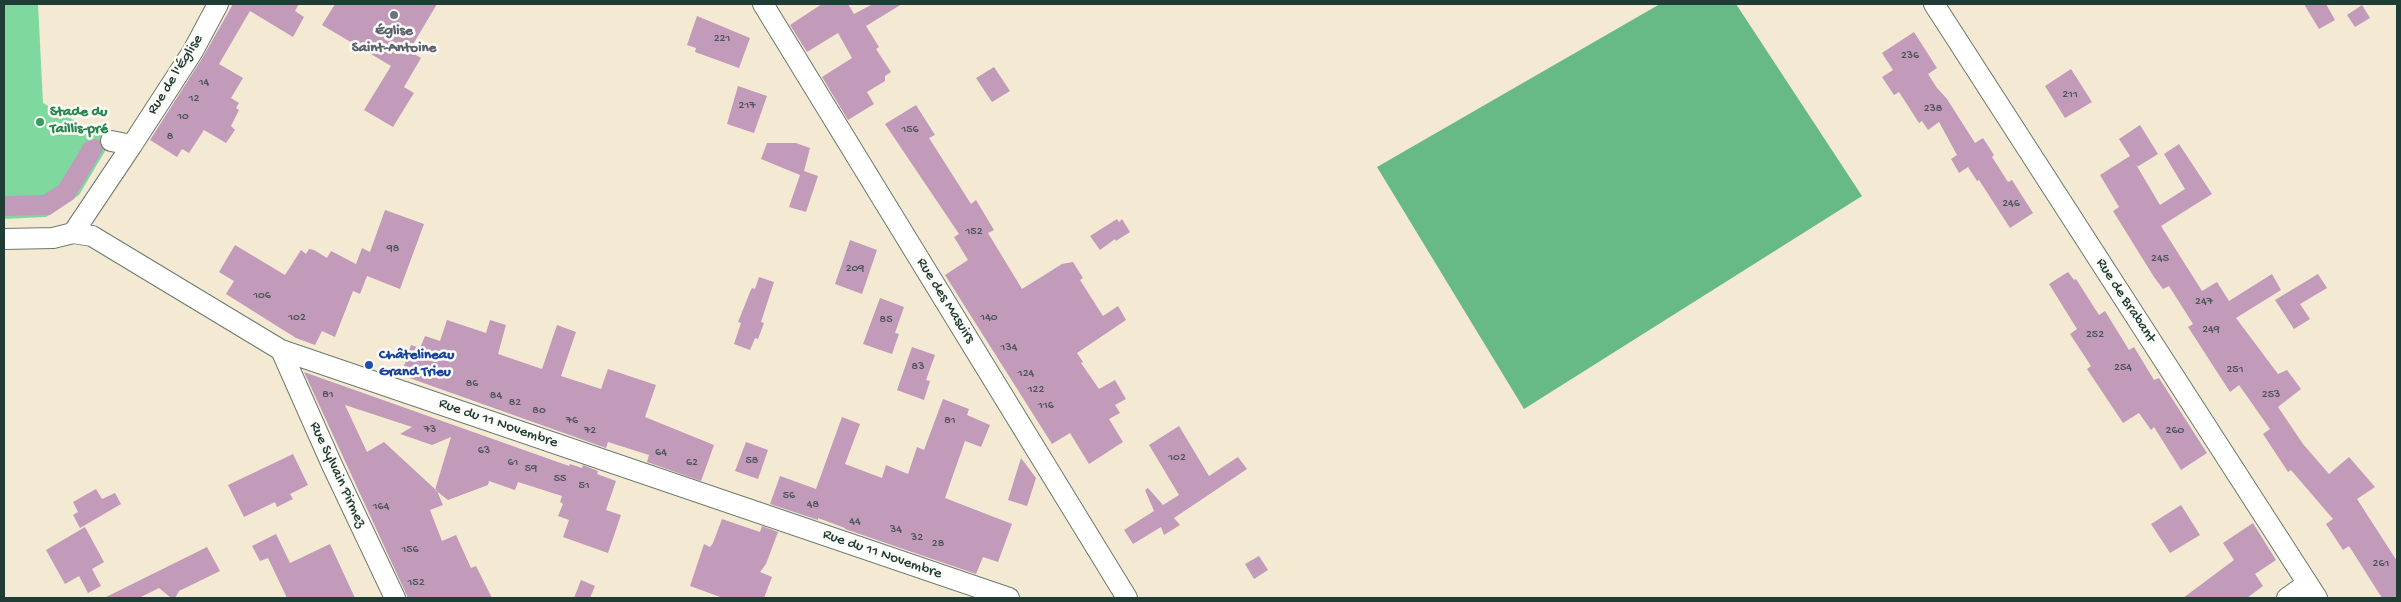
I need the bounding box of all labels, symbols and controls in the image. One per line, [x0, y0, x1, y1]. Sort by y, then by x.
marker: Église Saint-Antoine [388, 9, 400, 21]
place label: Église Saint-Antoine [352, 23, 436, 58]
street label: Rue de l'Église [144, 32, 208, 118]
house number: 221 [714, 32, 730, 46]
house number: 236 [1901, 49, 1919, 63]
house number: 14 [199, 76, 209, 90]
house number: 211 [2062, 88, 2078, 102]
house number: 12 [189, 92, 199, 106]
house number: 217 [739, 99, 755, 113]
house number: 238 [1924, 102, 1942, 116]
place label: Stade du Taillis-pré [50, 104, 108, 139]
house number: 10 [177, 110, 189, 124]
marker: Stade du Taillis-pré [34, 116, 46, 128]
house number: 156 [901, 123, 919, 137]
house number: 8 [167, 130, 173, 144]
house number: 246 [2002, 197, 2020, 211]
house number: 152 [965, 225, 983, 239]
house number: 98 [387, 242, 399, 256]
house number: 245 [2151, 252, 2169, 266]
street label: Rue des Masuirs [912, 255, 978, 347]
street label: Rue de Brabant [2091, 255, 2159, 347]
house number: 209 [846, 262, 864, 276]
house number: 106 [253, 289, 271, 303]
house number: 247 [2195, 295, 2213, 309]
house number: 102 [288, 311, 306, 325]
house number: 140 [980, 311, 998, 325]
house number: 85 [880, 313, 892, 327]
house number: 249 [2202, 323, 2220, 337]
house number: 252 [2086, 328, 2104, 342]
house number: 134 [1001, 341, 1017, 355]
place label: Châtelineau Grand Trieu [379, 347, 454, 382]
marker: Châtelineau Grand Trieu [363, 359, 375, 371]
house number: 83 [912, 360, 924, 374]
house number: 254 [2114, 361, 2132, 375]
house number: 251 [2226, 363, 2244, 377]
house number: 124 [1018, 367, 1034, 381]
house number: 86 [466, 377, 478, 391]
house number: 122 [1028, 383, 1044, 397]
house number: 81 [322, 388, 334, 402]
house number: 253 [2262, 388, 2280, 402]
house number: 84 [490, 389, 502, 403]
street label: Rue du 11 Novembre [436, 395, 560, 453]
house number: 82 [509, 396, 521, 410]
house number: 116 [1038, 399, 1054, 413]
house number: 80 [532, 404, 546, 418]
house number: 76 [566, 414, 578, 428]
house number: 81 [944, 414, 956, 428]
street label: Rue Sylvain Pirmez [305, 419, 369, 531]
house number: 73 [424, 423, 436, 437]
house number: 72 [584, 424, 596, 438]
house number: 260 [2166, 424, 2184, 438]
house number: 63 [478, 444, 490, 458]
house number: 64 [655, 446, 667, 460]
house number: 102 [1168, 451, 1186, 465]
house number: 58 [746, 454, 758, 468]
house number: 61 [508, 456, 518, 470]
house number: 62 [686, 456, 698, 470]
house number: 59 [525, 462, 537, 476]
house number: 55 [554, 472, 566, 486]
house number: 51 [578, 479, 590, 493]
house number: 56 [783, 489, 795, 503]
house number: 48 [807, 498, 819, 512]
house number: 164 [373, 500, 389, 514]
house number: 44 [849, 515, 861, 529]
house number: 34 [890, 523, 902, 537]
street label: Rue du 11 Novembre [820, 526, 944, 584]
house number: 32 [911, 531, 923, 545]
house number: 28 [932, 537, 944, 551]
house number: 156 [401, 543, 419, 557]
house number: 261 [2373, 557, 2389, 571]
house number: 152 [407, 576, 425, 590]

